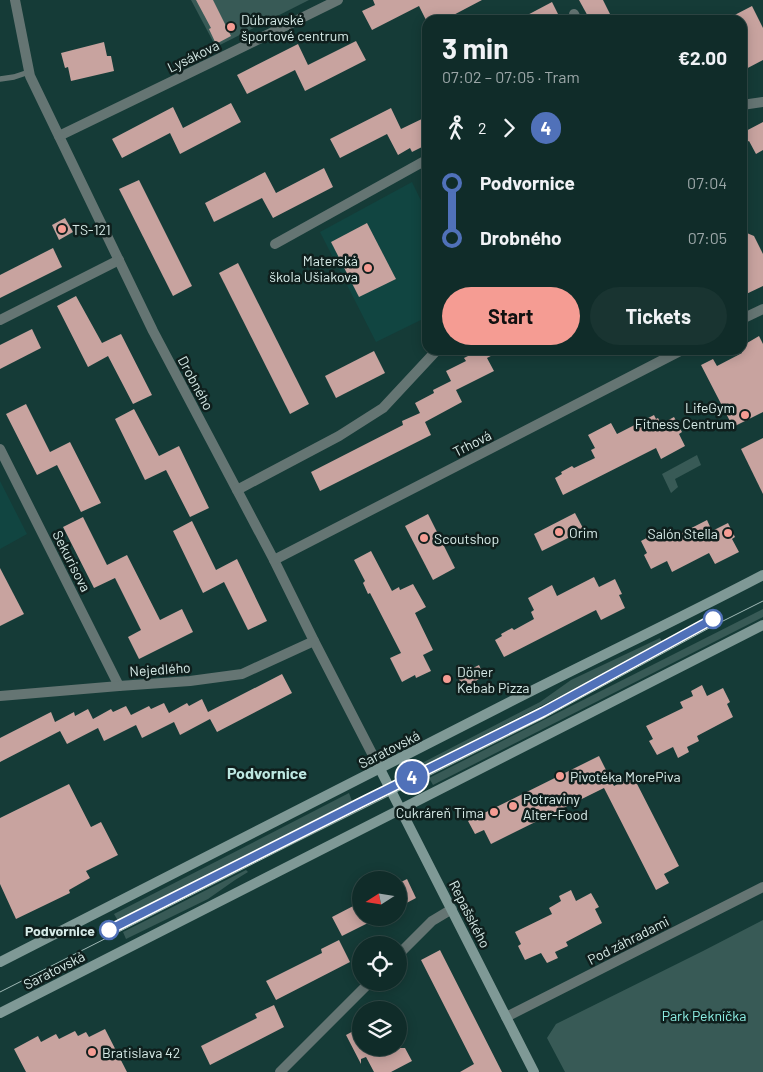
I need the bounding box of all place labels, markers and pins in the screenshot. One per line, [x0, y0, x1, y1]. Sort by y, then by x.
place label: Dúbravské športové centrum [241, 11, 349, 44]
marker: Dúbravské športové centrum [225, 21, 237, 33]
place label: TS-121 [72, 221, 111, 238]
marker: TS-121 [56, 223, 68, 235]
place label: Materská škola Ušiakova [269, 252, 358, 285]
marker: Materská škola Ušiakova [362, 262, 374, 274]
place label: LifeGym Fitness Centrum [635, 399, 735, 432]
marker: LifeGym Fitness Centrum [739, 409, 751, 421]
place label: Orim [569, 524, 598, 541]
place label: Salón Stella [648, 525, 718, 542]
marker: Orim [553, 526, 565, 538]
marker: Salón Stella [722, 527, 734, 539]
place label: Scoutshop [434, 530, 499, 547]
marker: Scoutshop [418, 532, 430, 544]
unlabelled marker [703, 609, 723, 629]
place label: Döner Kebab Pizza [457, 663, 530, 696]
marker: Döner Kebab Pizza [441, 673, 453, 685]
place label: Pivotéka MorePiva [570, 768, 681, 785]
marker: Pivotéka MorePiva [554, 770, 566, 782]
place label: Potraviny Alter-Food [523, 790, 588, 823]
marker: Potraviny Alter-Food [507, 800, 519, 812]
place label: Cukráreň Tima [396, 804, 484, 821]
marker: Cukráreň Tima [488, 806, 500, 818]
marker: Podvornice [99, 920, 119, 940]
place label: Podvornice [25, 922, 95, 939]
place label: Bratislava 42 [102, 1044, 180, 1061]
marker: Bratislava 42 [86, 1046, 98, 1058]

